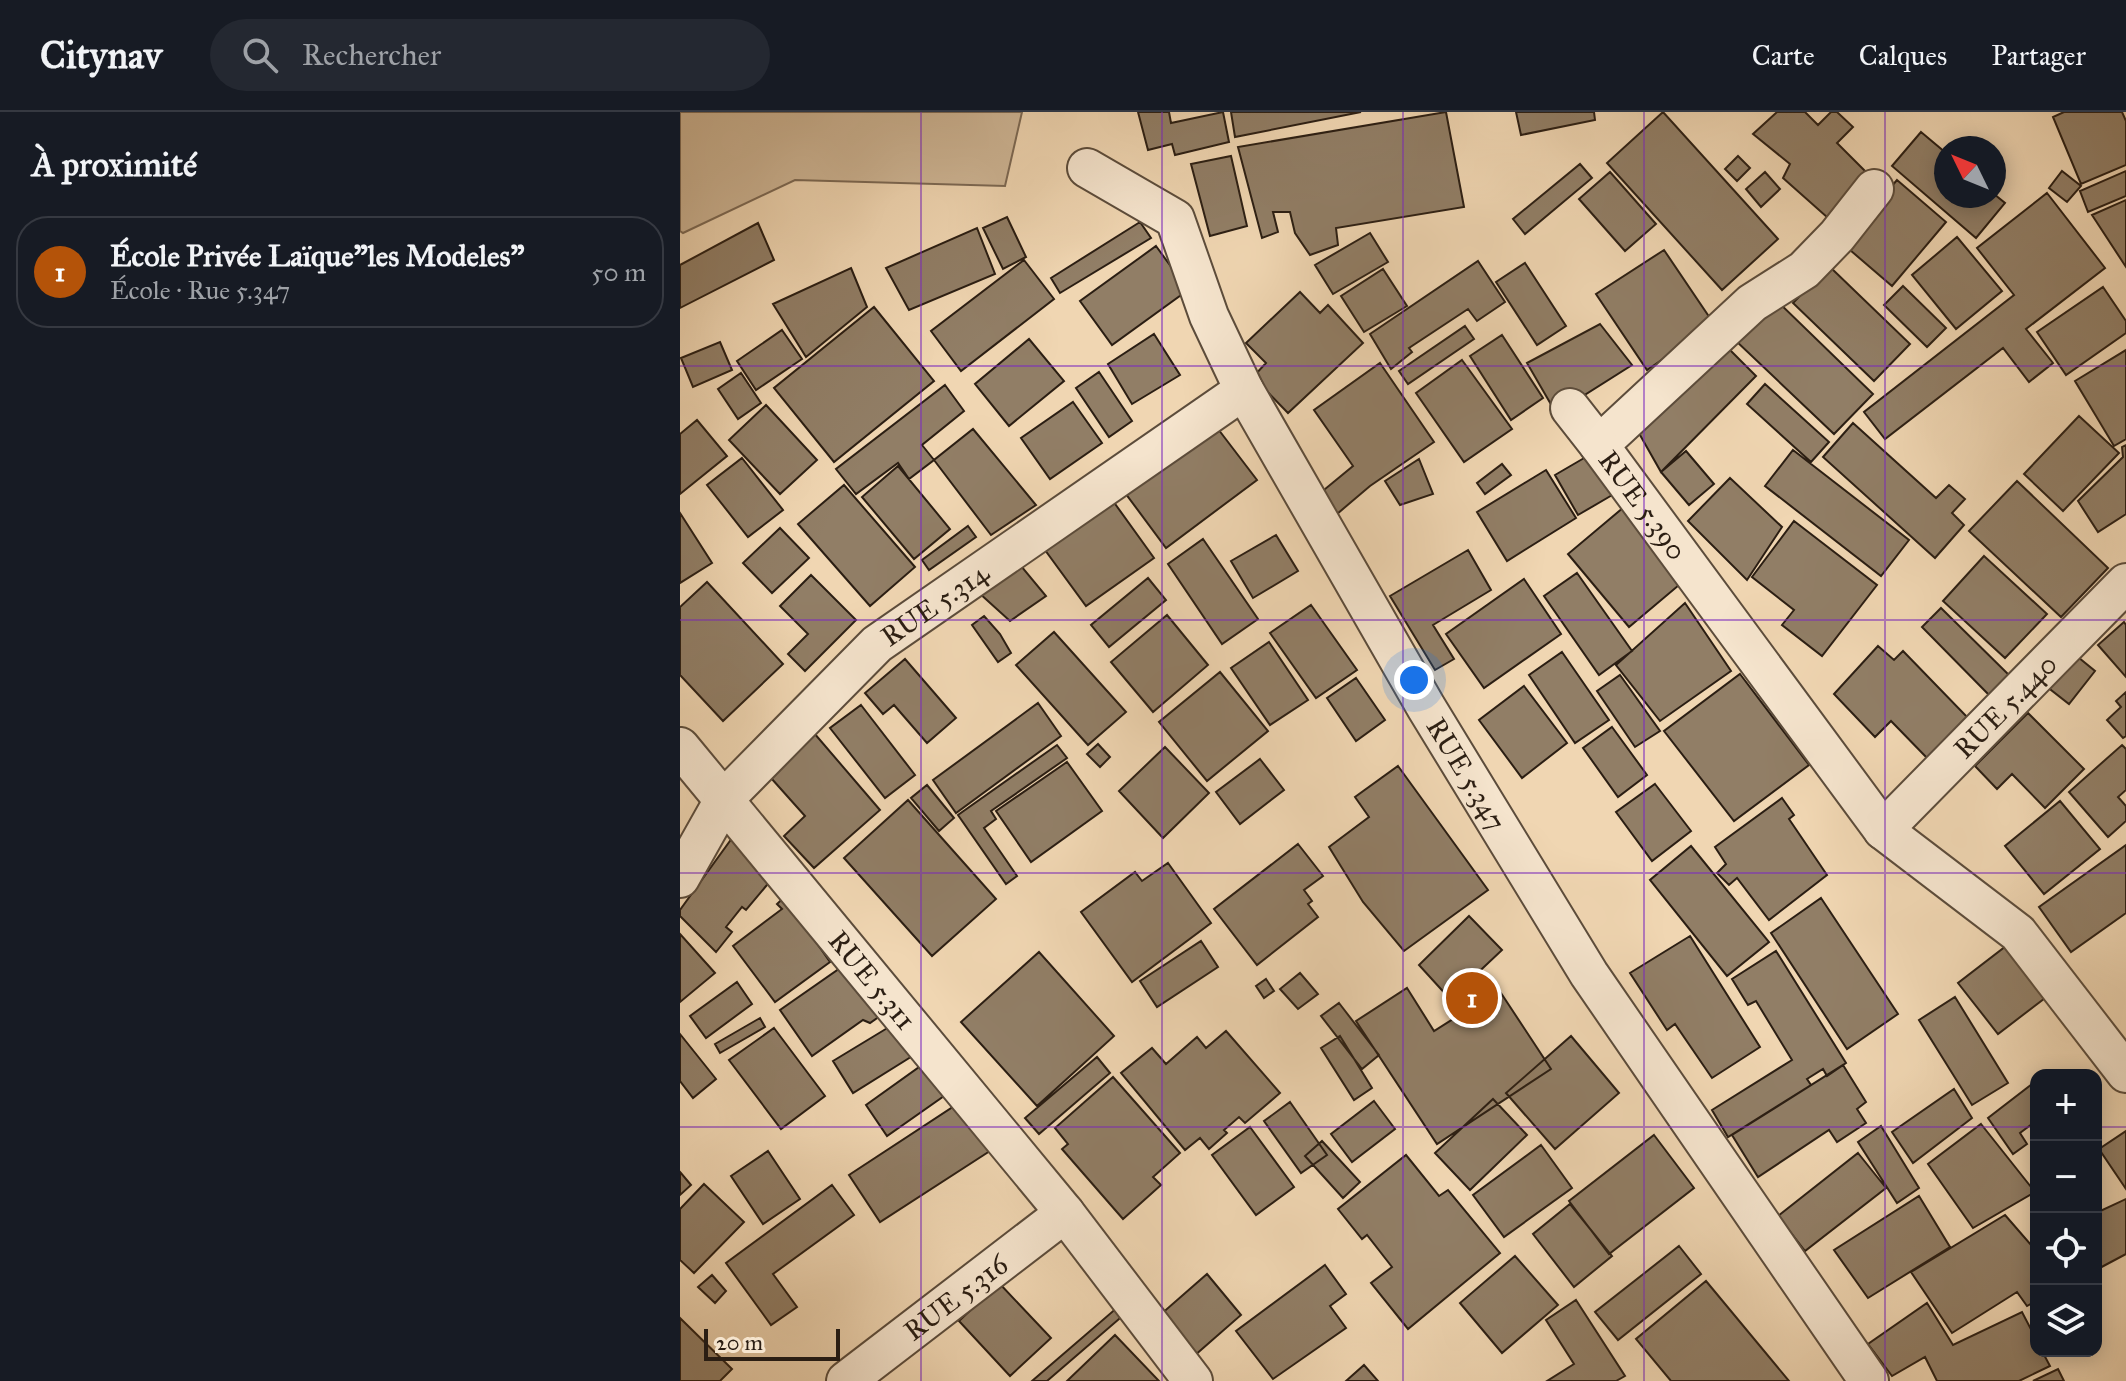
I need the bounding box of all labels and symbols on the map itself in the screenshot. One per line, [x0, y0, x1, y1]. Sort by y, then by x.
north arrow [1934, 136, 2006, 208]
street label: RUE 5.390 [1591, 443, 1695, 567]
street label: RUE 5.314 [874, 554, 996, 654]
street label: RUE 5.440 [1946, 646, 2064, 766]
your location [1394, 660, 1434, 700]
street label: RUE 5.347 [1419, 711, 1514, 836]
street label: RUE 5.311 [821, 923, 924, 1037]
pin: 1 [1446, 968, 1498, 1028]
street label: RUE 5.316 [897, 1245, 1016, 1348]
scale bar [704, 1325, 840, 1361]

